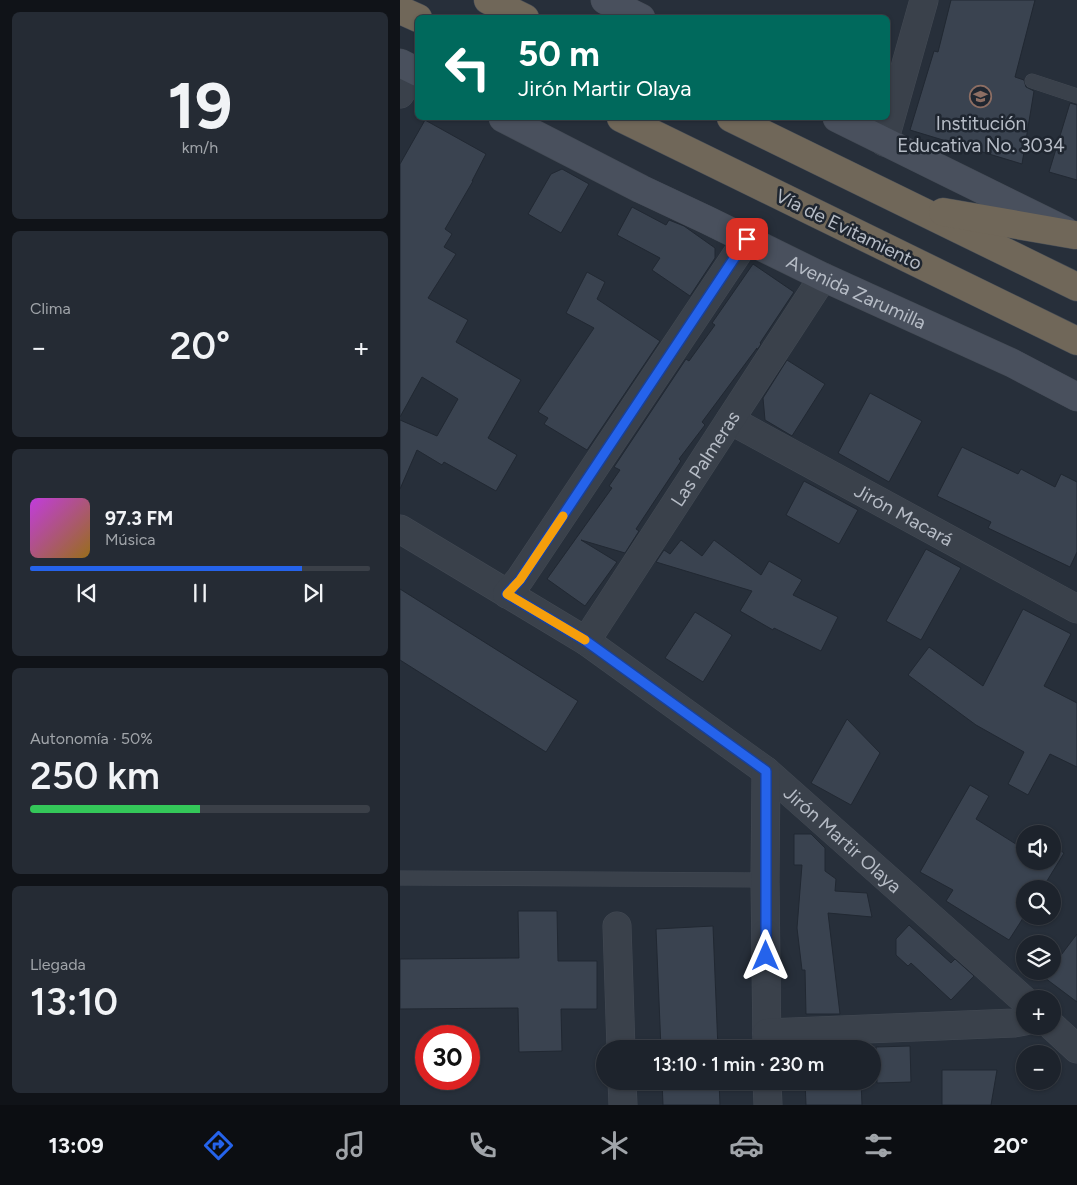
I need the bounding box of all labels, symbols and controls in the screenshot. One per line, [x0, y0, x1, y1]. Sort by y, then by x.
text: 50 m [518, 33, 600, 75]
icon: left [435, 35, 500, 100]
text: 19 [167, 66, 233, 144]
text: Jirón Martir Olaya [518, 75, 691, 102]
school or university icon: Institución Educativa No. 3034 [969, 85, 993, 109]
place label: Institución Educativa No. 3034 [897, 112, 1065, 157]
text: km/h [182, 138, 218, 157]
street label: Vía de Evitamiento [772, 184, 926, 275]
pin [726, 218, 768, 260]
icon: arrive [733, 225, 761, 253]
street label: Avenida Zarumilla [783, 250, 930, 334]
text: Clima [30, 299, 71, 318]
text: 20° [170, 323, 230, 369]
text: − [30, 330, 47, 364]
text: + [353, 330, 370, 364]
street label: Las Palmeras [666, 406, 745, 511]
street label: Jirón Macará [850, 479, 957, 551]
text: 97.3 FM [105, 507, 173, 530]
text: Música [105, 530, 155, 549]
icon: previous [73, 579, 101, 607]
icon: pause [186, 579, 214, 607]
icon: next [299, 579, 327, 607]
text: Autonomía · 50% [30, 729, 153, 748]
text: 250 km [30, 753, 160, 799]
street label: Jirón Martir Olaya [779, 781, 906, 898]
map controls [1016, 825, 1061, 1090]
button: sound [1016, 825, 1061, 870]
button: search [1016, 880, 1061, 925]
position arrow [739, 929, 791, 981]
button: layers [1016, 935, 1061, 980]
text: Llegada [30, 955, 86, 974]
text: 13:10 [30, 979, 118, 1025]
button: + [1016, 990, 1061, 1035]
speed limit sign: 30 [415, 1025, 480, 1090]
button: − [1016, 1045, 1061, 1090]
text: 13:10 · 1 min · 230 m [653, 1053, 824, 1076]
icon: directions [201, 1128, 236, 1163]
icon: music [333, 1128, 368, 1163]
icon: phone [465, 1128, 500, 1163]
icon: climate [597, 1128, 632, 1163]
icon: car [729, 1128, 764, 1163]
icon: filters [861, 1128, 896, 1163]
text: 13:09 [49, 1132, 104, 1159]
text: 20° [993, 1132, 1028, 1159]

